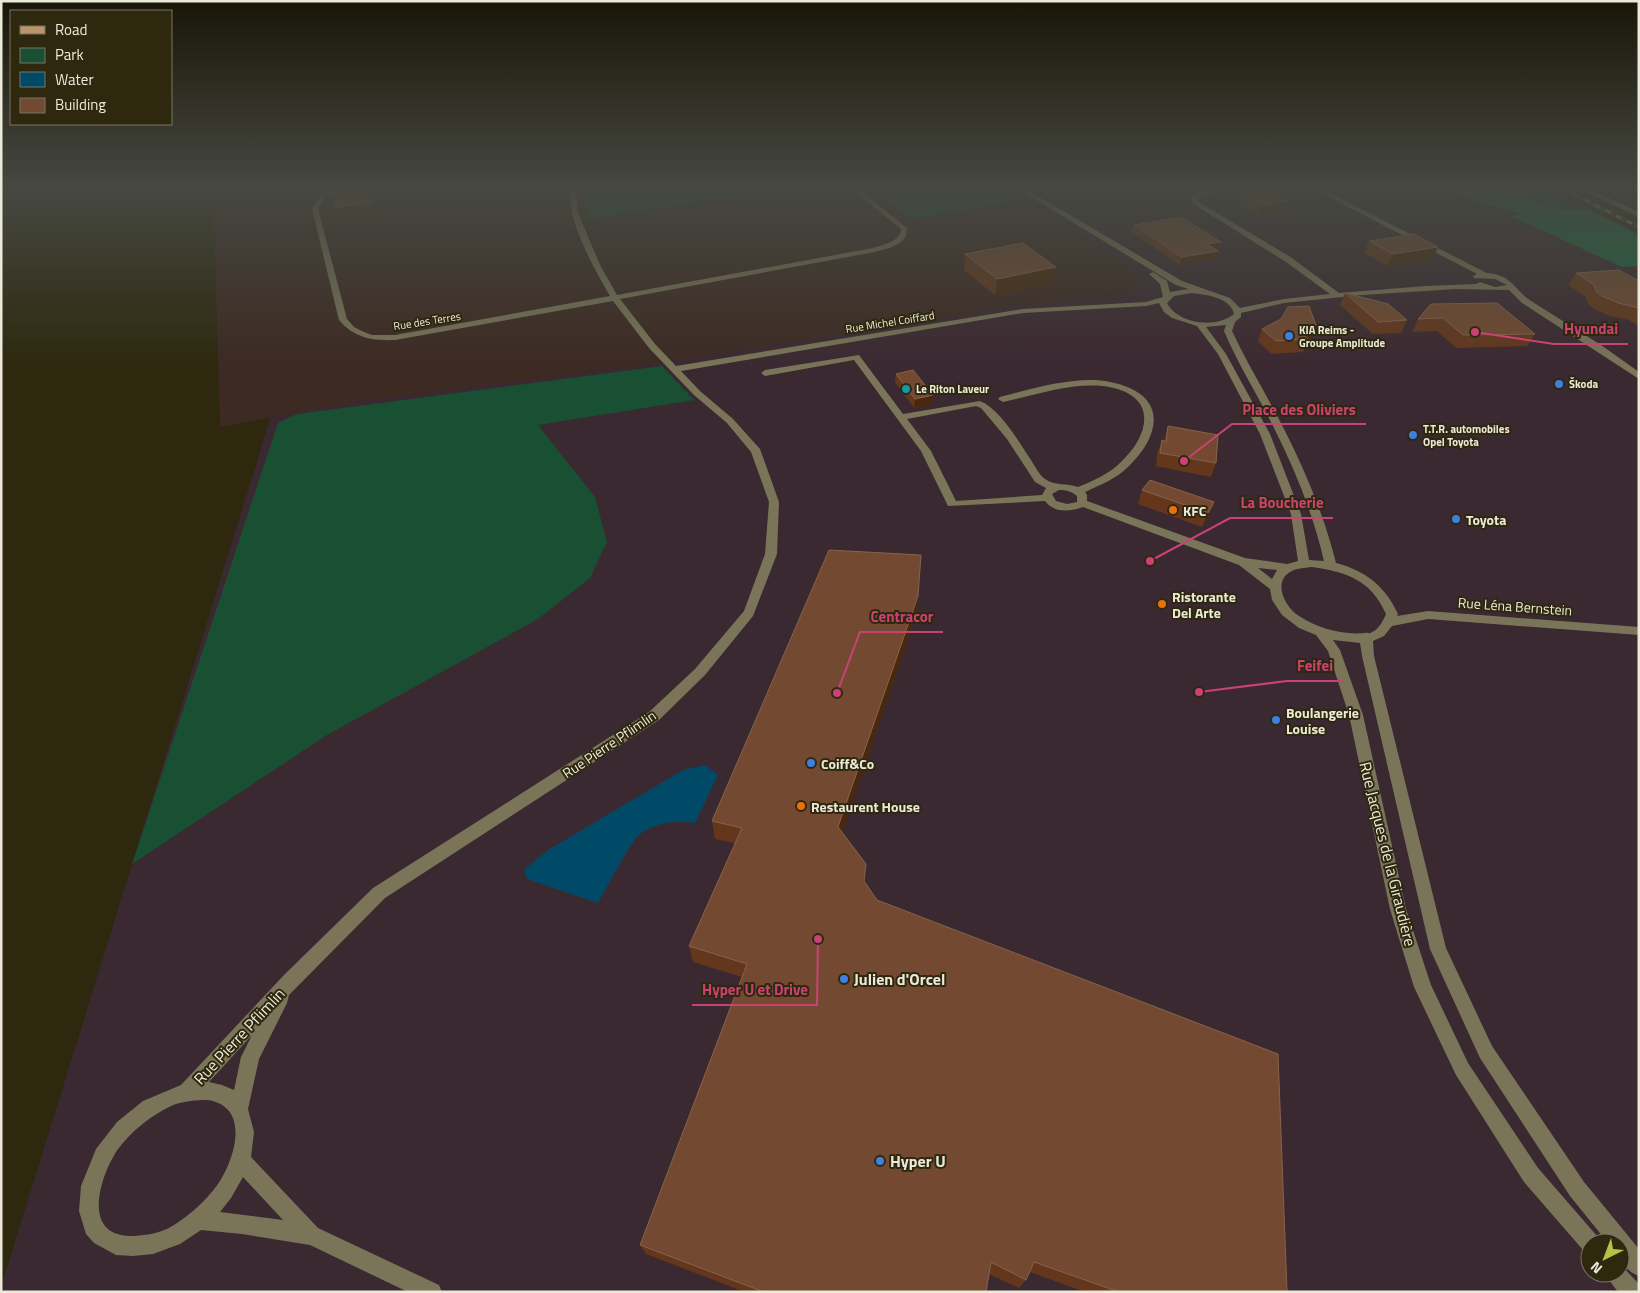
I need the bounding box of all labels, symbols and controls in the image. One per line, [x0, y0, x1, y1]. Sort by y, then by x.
legend [10, 10, 172, 125]
text: Road [55, 18, 87, 41]
text: Park [55, 43, 84, 66]
text: Water [55, 68, 94, 91]
text: Building [55, 93, 106, 116]
street label: Rue Michel Coiffard [844, 307, 936, 337]
street label: Rue des Terres [392, 308, 462, 334]
callout: Hyundai [1554, 314, 1628, 344]
text: Hyundai [1564, 317, 1618, 340]
place label: KIA Reims - Groupe Amplitude [1299, 322, 1386, 351]
marker: KIA Reims - Groupe Amplitude [1283, 330, 1295, 342]
place label: Škoda [1569, 376, 1598, 392]
marker: Škoda [1553, 378, 1565, 390]
place label: Le Riton Laveur [916, 381, 989, 397]
marker: Le Riton Laveur [900, 383, 912, 395]
callout: Place des Oliviers [1232, 394, 1366, 424]
text: Place des Oliviers [1242, 398, 1356, 421]
place label: T.T.R. automobiles Opel Toyota [1423, 421, 1510, 450]
marker: T.T.R. automobiles Opel Toyota [1407, 429, 1419, 441]
callout: La Boucherie [1230, 488, 1333, 518]
text: La Boucherie [1240, 491, 1324, 514]
place label: KFC [1183, 500, 1207, 521]
marker: KFC [1167, 504, 1179, 516]
place label: Toyota [1466, 509, 1506, 530]
marker: Toyota [1450, 513, 1462, 525]
place label: Ristorante Del Arte [1172, 586, 1236, 623]
street label: Rue Léna Bernstein [1457, 592, 1573, 620]
marker: Ristorante Del Arte [1156, 598, 1168, 610]
callout: Centracor [860, 602, 943, 632]
text: Centracor [871, 605, 934, 628]
callout: Feifei [1287, 651, 1343, 681]
text: Feifei [1297, 654, 1333, 677]
place label: Boulangerie Louise [1286, 702, 1359, 739]
street label: Rue Pierre Pflimlin [558, 705, 660, 783]
marker: Boulangerie Louise [1270, 714, 1282, 726]
place label: Coiff&Co [821, 753, 874, 774]
marker: Coiff&Co [805, 757, 817, 769]
street label: Rue Jacques de la Giraudière [1353, 759, 1423, 949]
place label: Restaurent House [811, 796, 920, 817]
marker: Restaurent House [795, 800, 807, 812]
place label: Julien d'Orcel [854, 967, 945, 991]
marker: Julien d'Orcel [838, 973, 850, 985]
callout: Hyper U et Drive [692, 975, 817, 1005]
text: Hyper U et Drive [702, 978, 808, 1001]
street label: Rue Pierre Pflimlin [188, 982, 290, 1090]
place label: Hyper U [890, 1149, 946, 1173]
marker: Hyper U [874, 1155, 886, 1167]
north arrow [1580, 1233, 1630, 1283]
text: N [1585, 1257, 1607, 1279]

